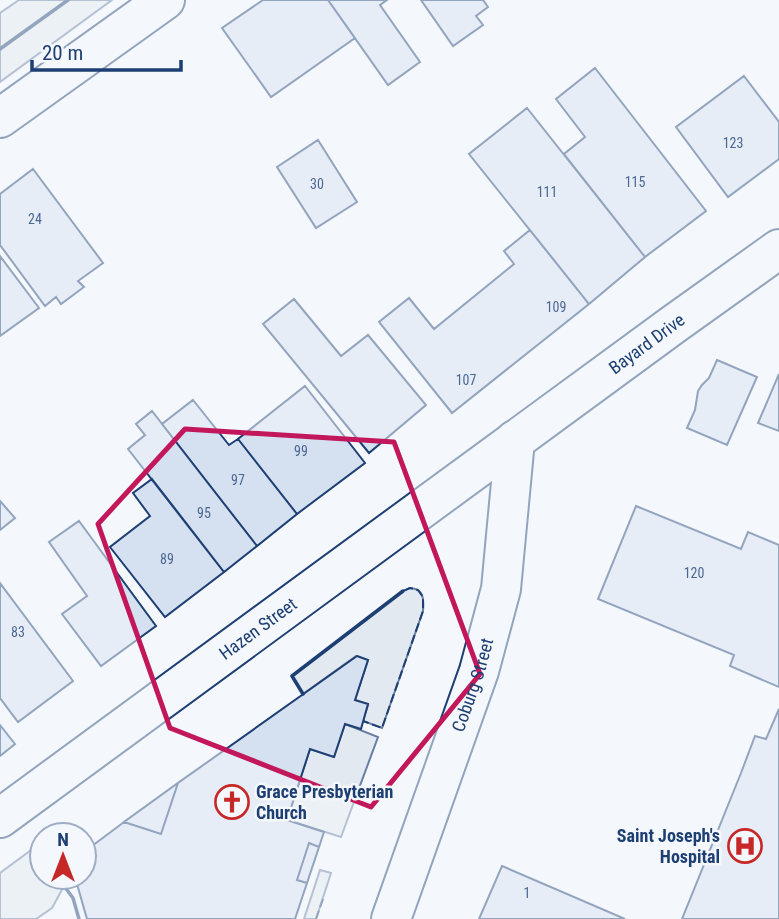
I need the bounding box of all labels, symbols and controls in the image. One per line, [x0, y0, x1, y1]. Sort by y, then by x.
scale bar [32, 28, 180, 72]
text: 20 m [42, 41, 83, 65]
house number: 123 [723, 135, 743, 151]
house number: 115 [625, 174, 645, 190]
house number: 30 [310, 176, 324, 192]
house number: 111 [537, 184, 557, 200]
house number: 24 [28, 211, 42, 227]
house number: 109 [546, 299, 566, 315]
street label: Bayard Drive [605, 309, 689, 378]
house number: 107 [456, 372, 476, 388]
house number: 99 [294, 443, 308, 459]
house number: 97 [231, 472, 245, 488]
house number: 95 [197, 505, 211, 521]
house number: 89 [160, 551, 174, 567]
house number: 120 [684, 565, 704, 581]
street label: Hazen Street [215, 593, 301, 664]
house number: 83 [11, 624, 25, 640]
street label: Coburg Street [447, 636, 497, 735]
place label: Grace Presbyterian Church [256, 781, 393, 823]
church icon: Grace Presbyterian Church [213, 783, 251, 821]
north arrow [28, 821, 98, 891]
place label: Saint Joseph's Hospital [617, 825, 720, 867]
hospital icon: Saint Joseph's Hospital [726, 827, 764, 865]
text: N [57, 828, 69, 851]
house number: 1 [524, 885, 530, 901]

